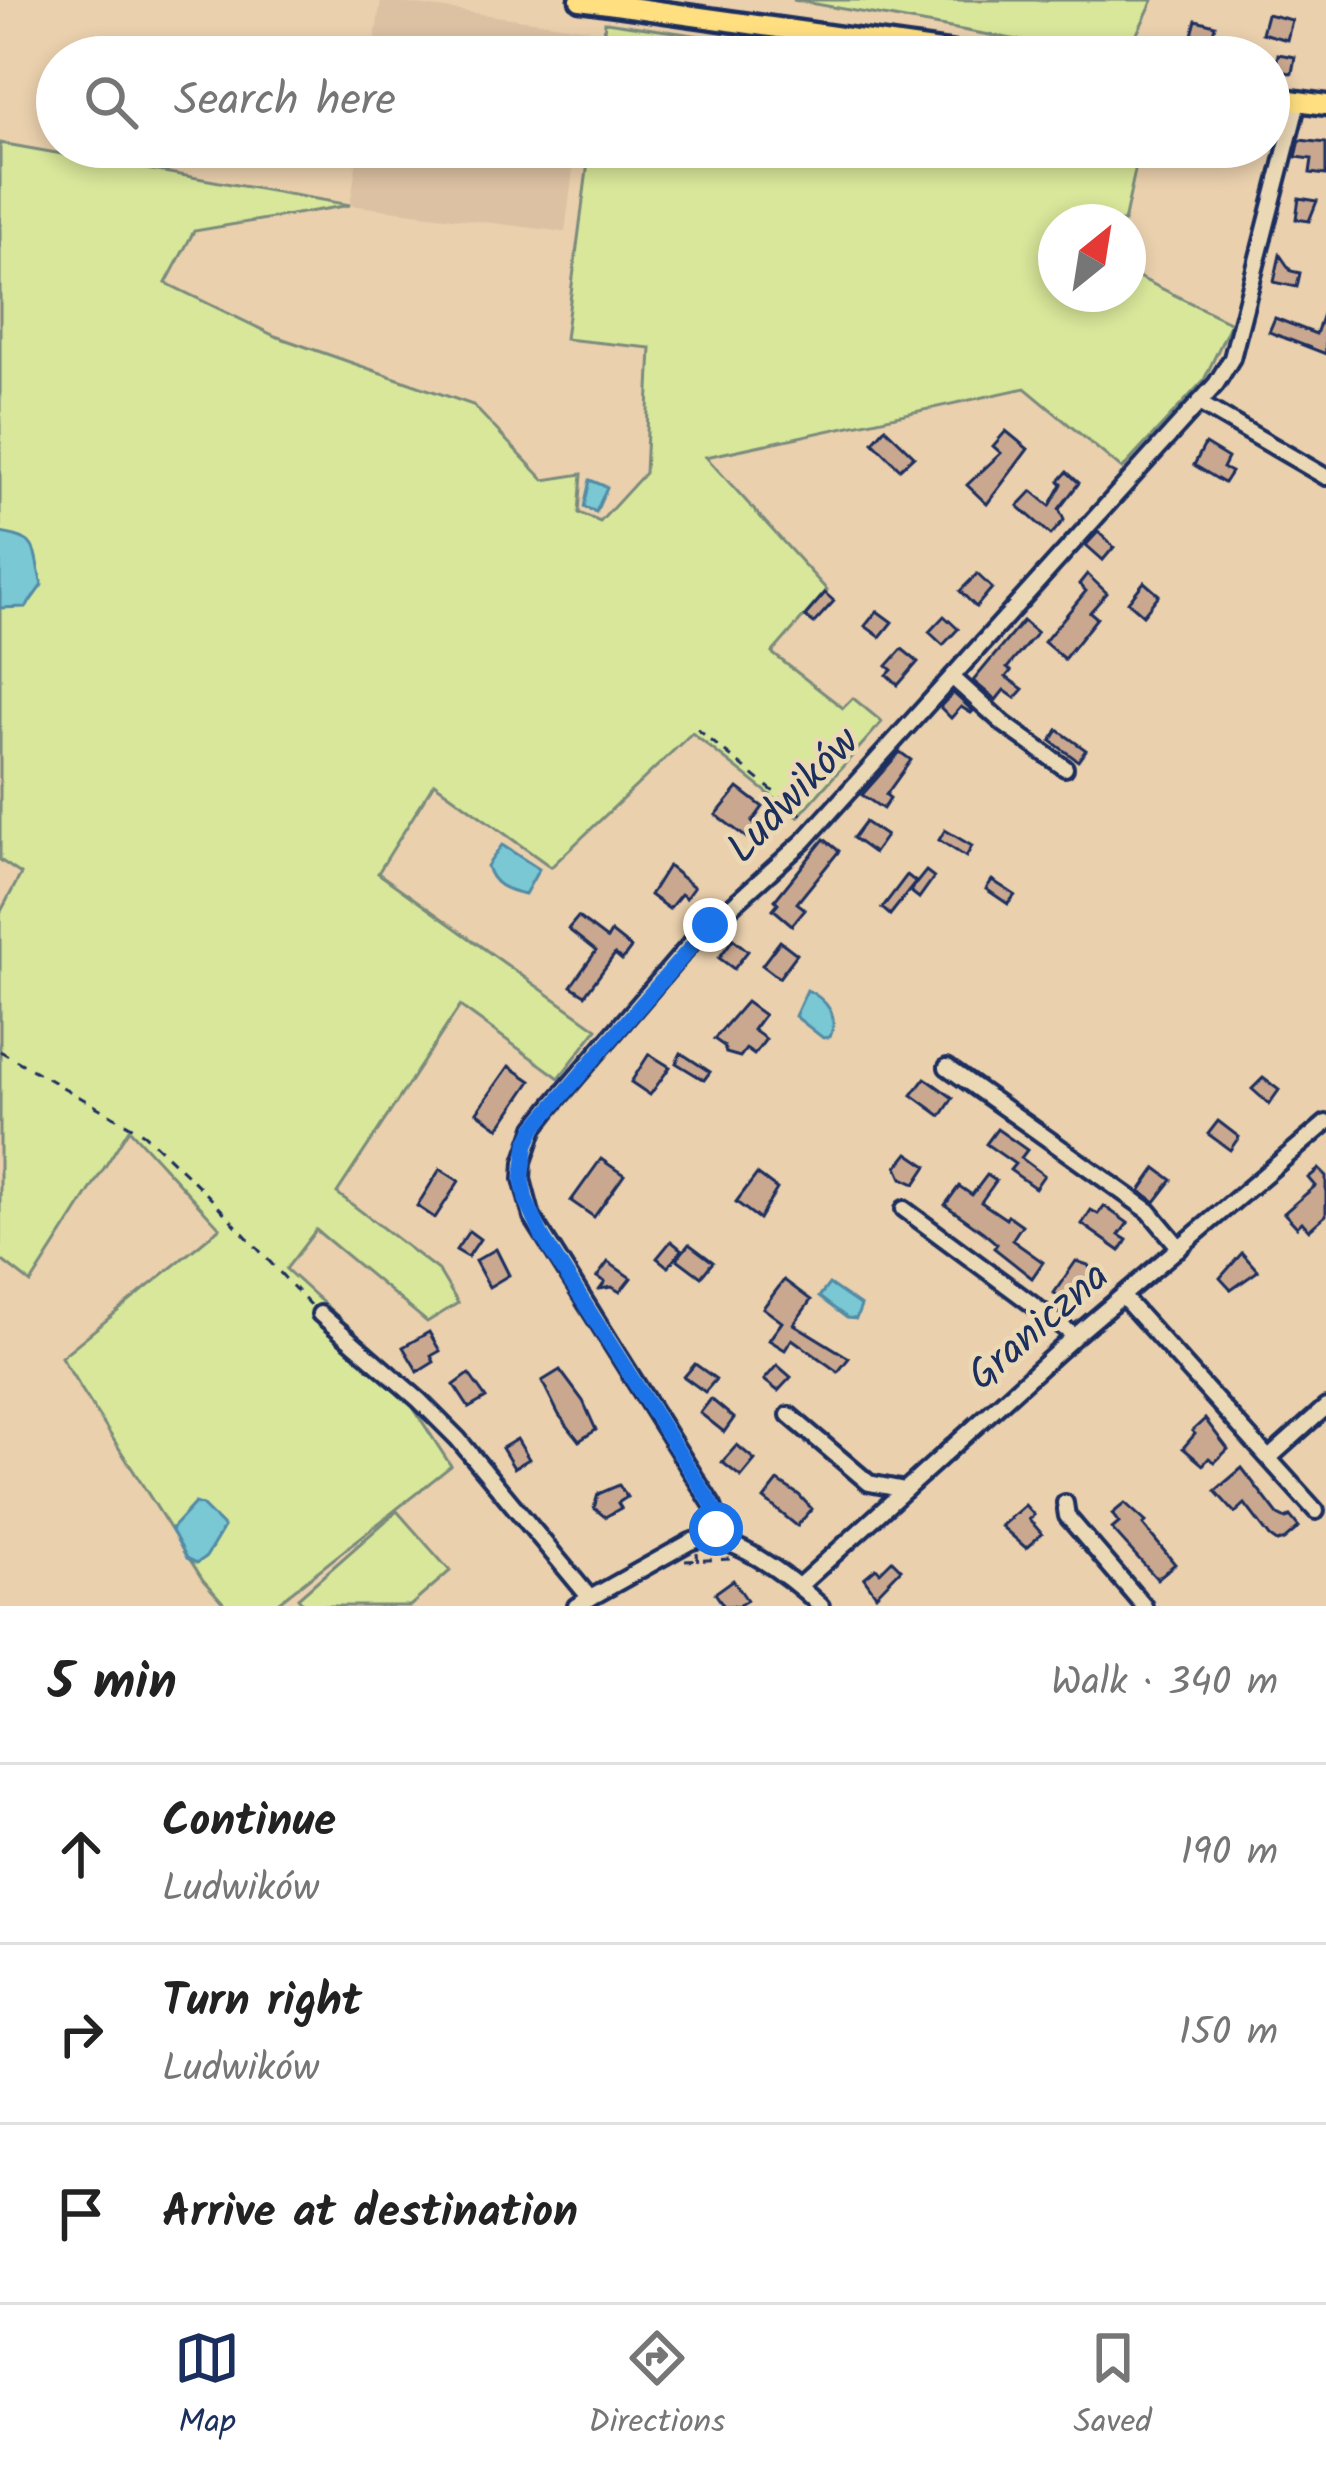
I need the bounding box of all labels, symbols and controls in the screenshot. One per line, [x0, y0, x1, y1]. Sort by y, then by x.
search box [36, 36, 1290, 168]
text: Search here [174, 66, 396, 138]
icon: search [78, 69, 144, 135]
north arrow [1038, 204, 1146, 312]
street label: Ludwików [711, 711, 877, 880]
route end [683, 898, 737, 952]
street label: Graniczna [953, 1246, 1125, 1408]
route start [689, 1502, 743, 1556]
text: 5 min [48, 1644, 177, 1725]
text: Walk · 340 m [1051, 1653, 1278, 1715]
text: Continue [162, 1787, 336, 1859]
icon: ahead [48, 1821, 114, 1887]
text: 190 m [1181, 1823, 1278, 1885]
text: Ludwików [162, 1859, 319, 1921]
text: Turn right [162, 1967, 362, 2039]
icon: right [48, 2001, 114, 2067]
text: 150 m [1179, 2003, 1278, 2065]
text: Ludwików [162, 2039, 319, 2101]
text: Arrive at destination [162, 2178, 578, 2250]
icon: arrive [48, 2181, 114, 2247]
tab: Map [174, 2325, 240, 2450]
tab: Directions [588, 2325, 725, 2450]
tab: Saved [1074, 2325, 1152, 2450]

